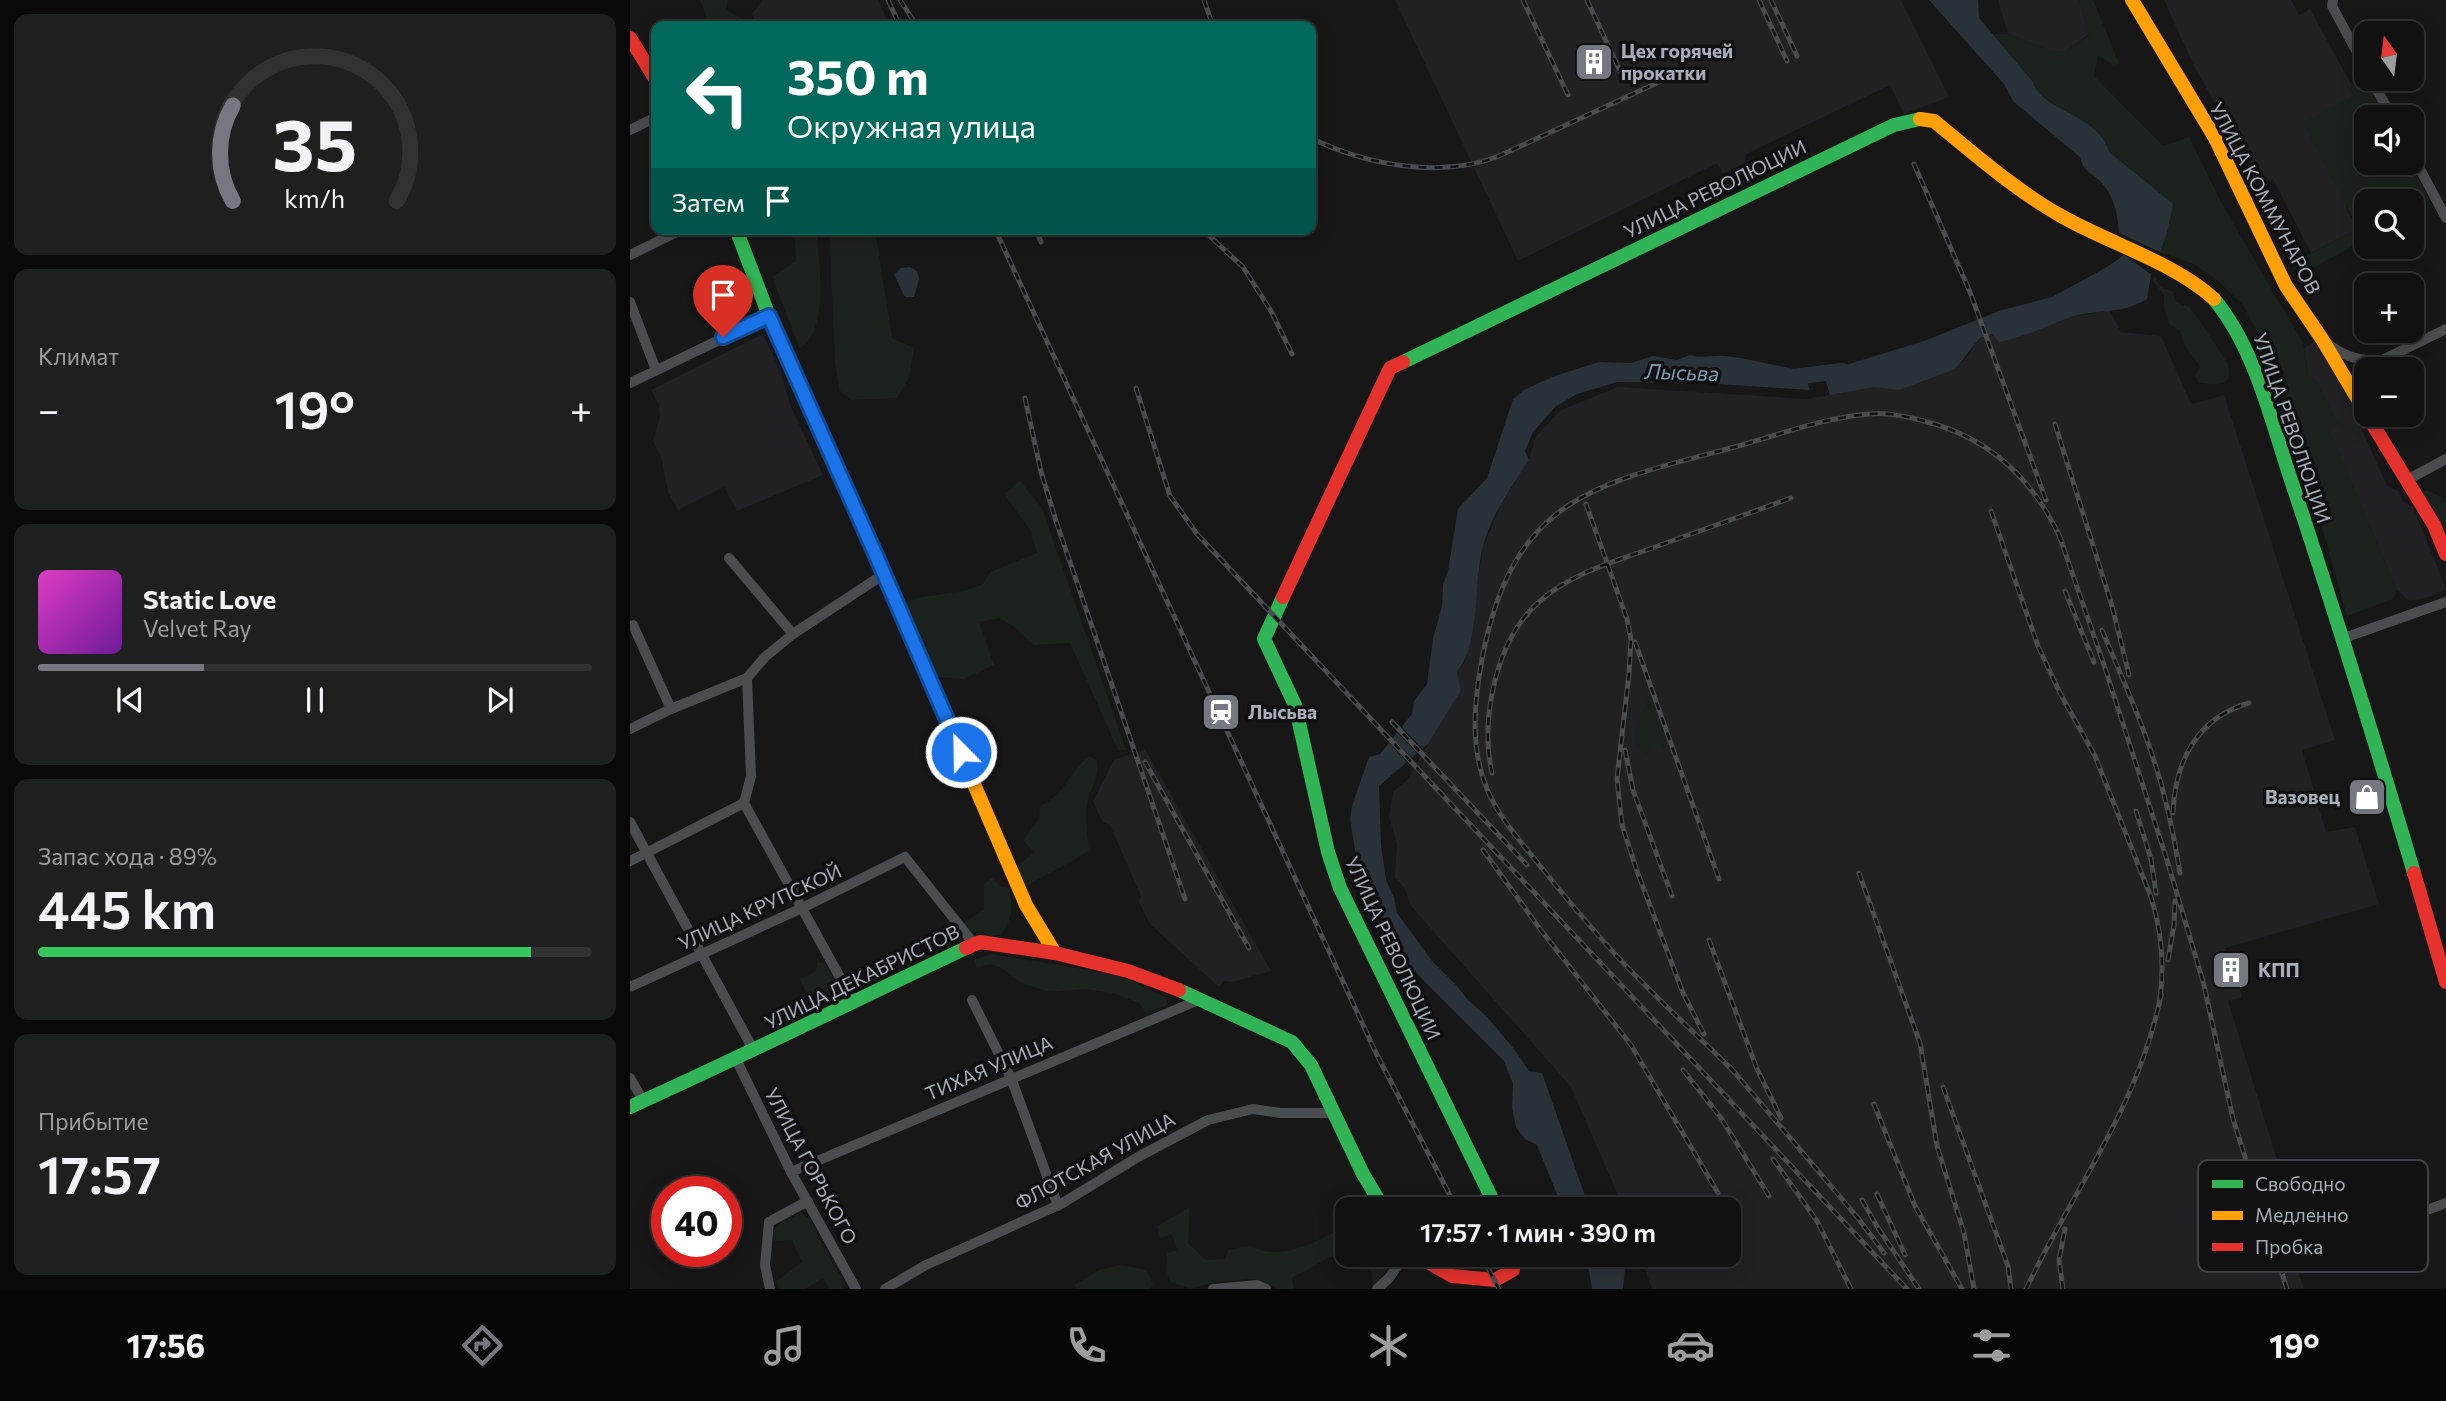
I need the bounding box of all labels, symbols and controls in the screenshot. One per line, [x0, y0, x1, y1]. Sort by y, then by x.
north arrow [2354, 21, 2424, 91]
map controls [2354, 21, 2424, 427]
place label: Цех горячей прокатки [1621, 39, 1733, 84]
building icon: Цех горячей прокатки [1573, 41, 1615, 83]
text: 350 m [787, 45, 929, 105]
icon: left [672, 49, 763, 140]
text: 35 [273, 97, 357, 186]
street label: УЛИЦА КОММУНАРОВ [2205, 98, 2326, 297]
text: Окружная улица [787, 105, 1036, 145]
button: sound [2354, 105, 2424, 175]
street label: УЛИЦА РЕВОЛЮЦИИ [1620, 134, 1810, 243]
text: km/h [285, 182, 345, 212]
icon: arrive [759, 182, 797, 220]
text: Затем [672, 186, 745, 217]
button: search [2354, 189, 2424, 259]
pin [693, 265, 753, 337]
button: + [2354, 273, 2424, 343]
icon: arrive [704, 276, 742, 314]
street label: УЛИЦА РЕВОЛЮЦИИ [2249, 330, 2336, 526]
text: Климат [38, 342, 119, 370]
button: − [2354, 357, 2424, 427]
water label: Лысьва [1644, 358, 1720, 385]
text: 19° [274, 376, 355, 440]
text: − [38, 385, 60, 432]
text: + [570, 385, 592, 432]
text: Static Love [143, 583, 276, 614]
text: Velvet Ray [143, 614, 251, 642]
icon: previous [111, 681, 149, 719]
icon: pause [296, 681, 334, 719]
icon: next [481, 681, 519, 719]
station icon: Лысьва [1200, 691, 1242, 733]
place label: Лысьва [1248, 700, 1317, 723]
position arrow [924, 715, 998, 789]
shop icon: Вазовец [2346, 776, 2388, 818]
place label: Вазовец [2265, 785, 2340, 808]
text: Запас хода · 89% [38, 842, 217, 870]
street label: УЛИЦА РЕВОЛЮЦИИ [1341, 852, 1446, 1043]
street label: УЛИЦА КРУПСКОЙ [675, 859, 845, 954]
text: 445 km [38, 876, 216, 940]
street label: УЛИЦА ДЕКАБРИСТОВ [761, 919, 963, 1034]
building icon: КПП [2210, 949, 2252, 991]
place label: КПП [2258, 958, 2300, 981]
street label: ТИХАЯ УЛИЦА [922, 1030, 1056, 1105]
street label: УЛИЦА ГОРЬКОГО [761, 1084, 862, 1248]
text: Прибытие [38, 1107, 149, 1135]
street label: ФЛОТСКАЯ УЛИЦА [1011, 1107, 1179, 1214]
text: 17:57 [38, 1141, 161, 1205]
legend [2198, 1160, 2428, 1272]
text: Свободно [2255, 1172, 2345, 1195]
speed limit sign: 40 [651, 1176, 742, 1267]
text: Медленно [2255, 1203, 2349, 1226]
text: 17:57 · 1 мин · 390 m [1420, 1216, 1656, 1247]
text: Пробка [2255, 1235, 2323, 1258]
icon: directions [458, 1321, 507, 1370]
icon: music [760, 1321, 809, 1370]
icon: phone [1062, 1321, 1111, 1370]
icon: climate [1364, 1321, 1413, 1370]
icon: car [1666, 1321, 1715, 1370]
icon: filters [1967, 1321, 2016, 1370]
text: 17:56 [126, 1325, 205, 1365]
text: 19° [2269, 1325, 2319, 1365]

